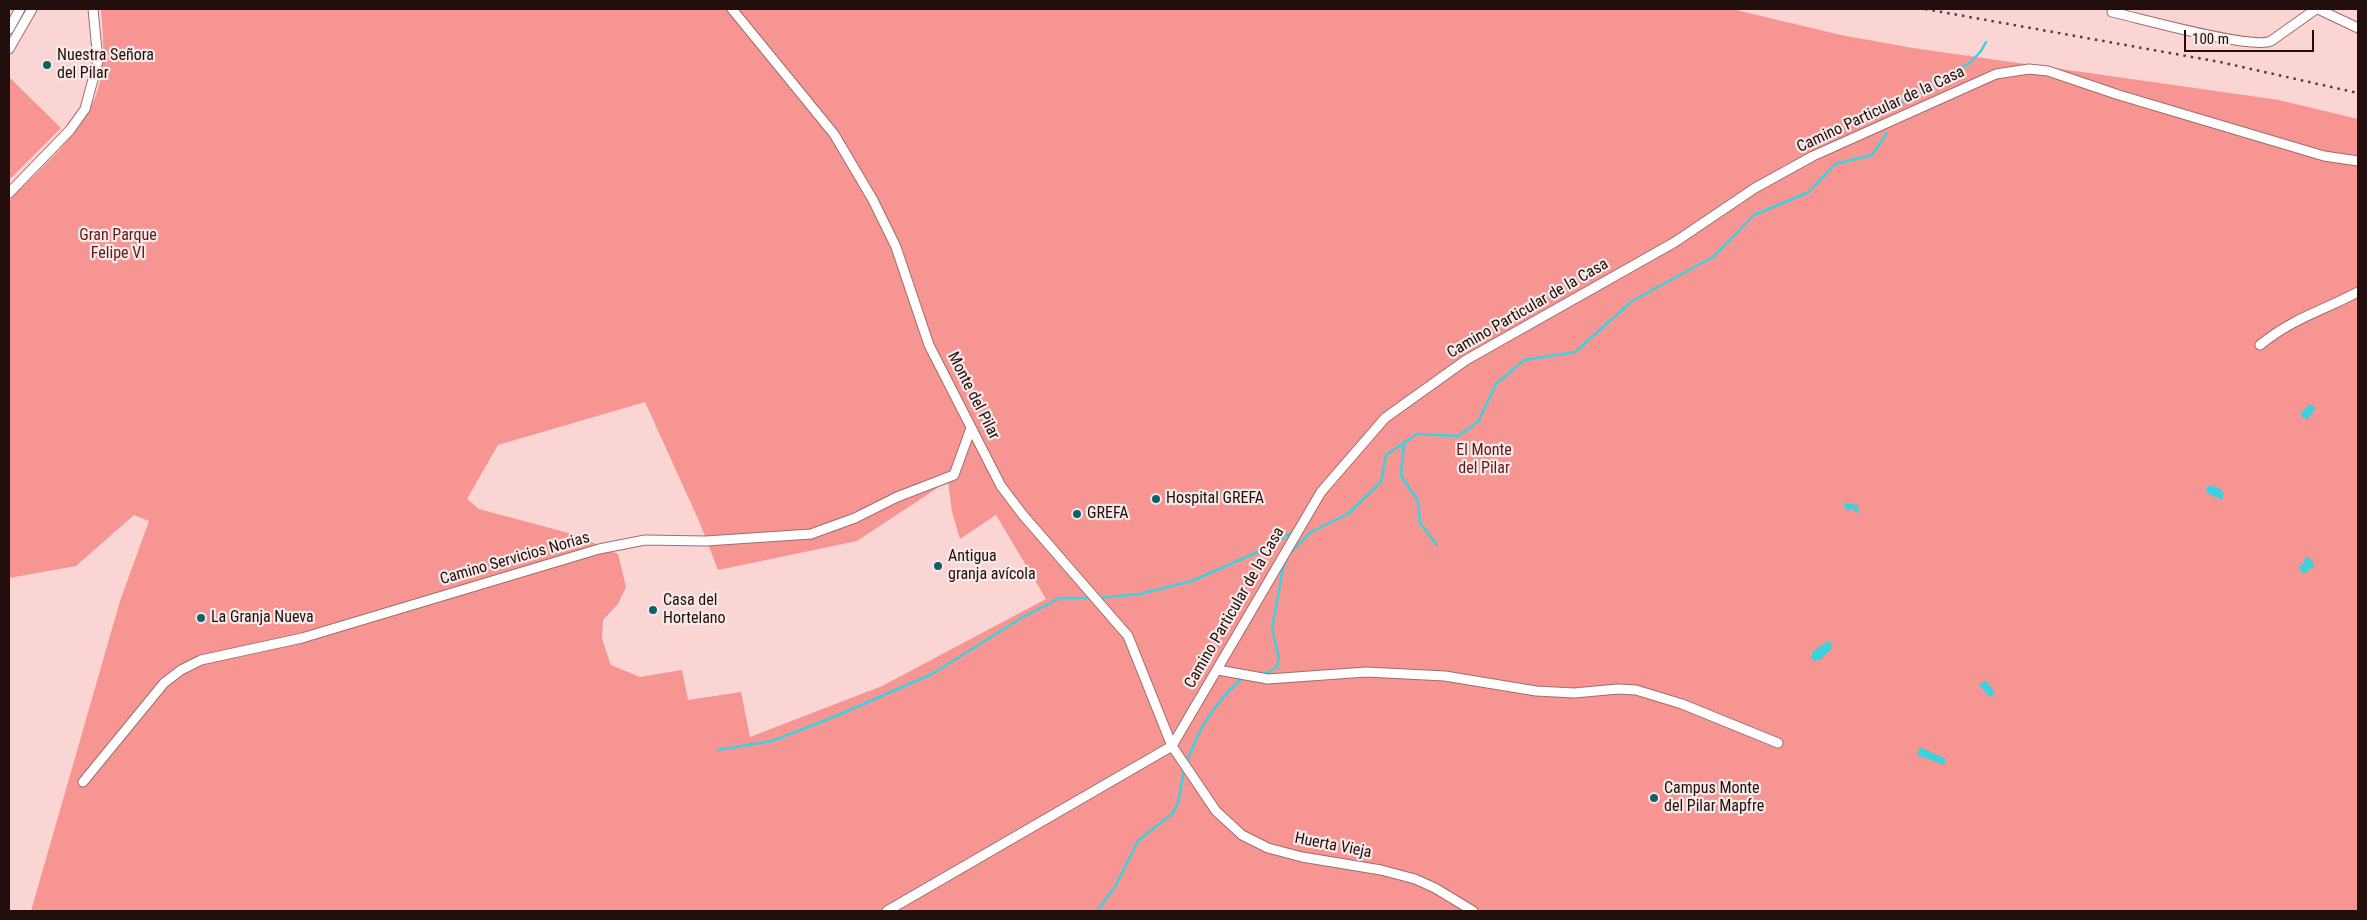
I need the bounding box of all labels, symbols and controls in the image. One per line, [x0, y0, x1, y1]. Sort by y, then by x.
scale bar [2187, 20, 2317, 52]
text: 100 m [2192, 30, 2229, 48]
place label: Nuestra Señora del Pilar [57, 46, 154, 84]
marker: Nuestra Señora del Pilar [41, 59, 53, 71]
street label: Camino Particular de la Casa [1794, 63, 1968, 157]
park label: Gran Parque Felipe VI [79, 226, 157, 264]
street label: Camino Particular de la Casa [1444, 255, 1612, 363]
street label: Monte del Pilar [943, 349, 1003, 443]
park label: El Monte del Pilar [1456, 441, 1512, 479]
place label: Hospital GREFA [1166, 489, 1264, 509]
marker: Hospital GREFA [1150, 493, 1162, 505]
place label: GREFA [1087, 504, 1128, 524]
marker: GREFA [1071, 508, 1083, 520]
street label: Camino Particular de la Casa [1181, 524, 1289, 692]
street label: Camino Servicios Norias [438, 528, 592, 590]
place label: Antigua granja avícola [948, 547, 1036, 585]
marker: Antigua granja avícola [932, 560, 944, 572]
place label: Casa del Hortelano [663, 591, 726, 629]
marker: Casa del Hortelano [647, 604, 659, 616]
place label: La Granja Nueva [211, 608, 314, 628]
marker: La Granja Nueva [195, 612, 207, 624]
place label: Campus Monte del Pilar Mapfre [1664, 779, 1764, 817]
marker: Campus Monte del Pilar Mapfre [1648, 792, 1660, 804]
street label: Huerta Vieja [1293, 829, 1373, 863]

